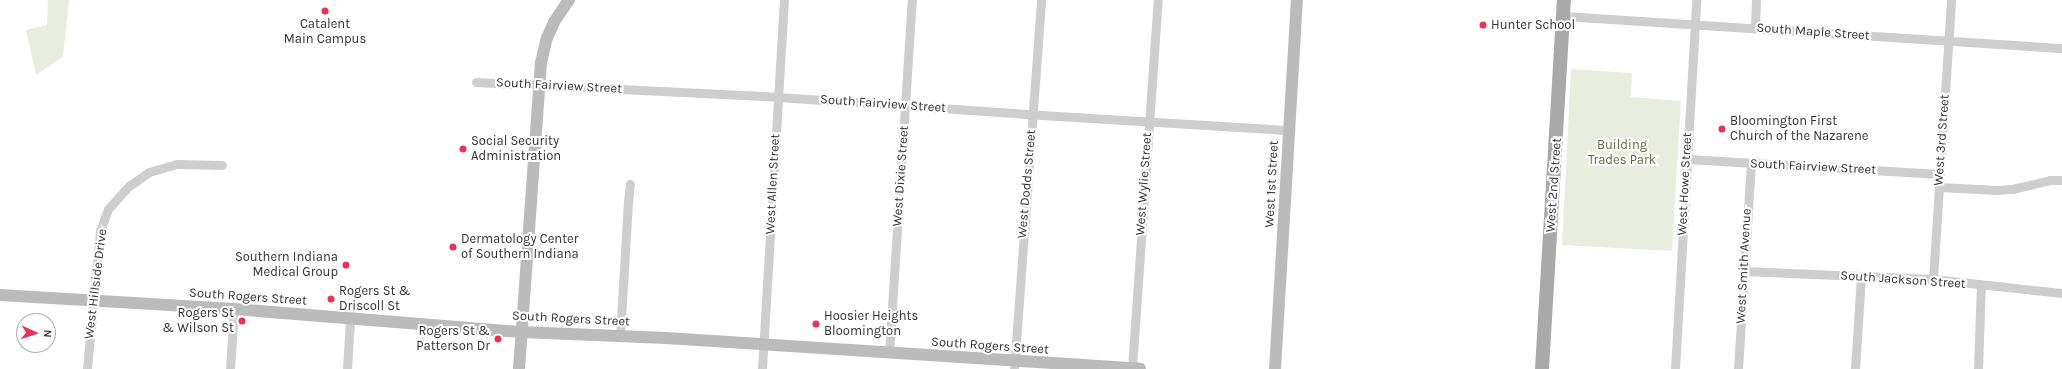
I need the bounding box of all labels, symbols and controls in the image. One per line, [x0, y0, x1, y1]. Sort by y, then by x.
marker: Catalent Main Campus [320, 6, 330, 16]
place label: Catalent Main Campus [284, 17, 366, 48]
place label: Hunter School [1491, 17, 1575, 33]
marker: Hunter School [1478, 20, 1488, 30]
street label: South Maple Street [1756, 20, 1870, 44]
street label: South Fairview Street [496, 75, 622, 97]
street label: South Fairview Street [820, 92, 946, 116]
street label: West 3rd Street [1931, 94, 1953, 186]
place label: Bloomington First Church of the Nazarene [1730, 114, 1868, 145]
marker: Bloomington First Church of the Nazarene [1717, 124, 1727, 134]
street label: West Dixie Street [890, 125, 912, 227]
street label: West Dodds Street [1014, 129, 1040, 239]
street label: West Wylie Street [1133, 132, 1155, 236]
street label: West Howe Street [1675, 132, 1695, 236]
street label: West Allen Street [763, 133, 783, 235]
place label: Social Security Administration [471, 134, 561, 165]
street label: West 2nd Street [1543, 137, 1565, 233]
park label: Building Trades Park [1588, 138, 1656, 169]
street label: West 1st Street [1262, 140, 1282, 228]
marker: Social Security Administration [458, 144, 468, 154]
street label: South Fairview Street [1750, 156, 1876, 178]
street label: West Smith Avenue [1733, 208, 1755, 324]
street label: West Hillside Drive [81, 228, 111, 340]
place label: Dermatology Center of Southern Indiana [461, 232, 579, 263]
marker: Dermatology Center of Southern Indiana [448, 242, 458, 252]
place label: Southern Indiana Medical Group [235, 250, 338, 281]
marker: Southern Indiana Medical Group [341, 260, 351, 270]
street label: South Jackson Street [1840, 268, 1966, 292]
place label: Rogers St & Driscoll St [339, 284, 410, 315]
street label: South Rogers Street [189, 285, 307, 309]
marker: Rogers St & Driscoll St [326, 294, 336, 304]
place label: Rogers St & Wilson St [162, 306, 234, 337]
street label: South Rogers Street [512, 308, 630, 330]
place label: Hoosier Heights Bloomington [824, 309, 918, 340]
north arrow [16, 313, 56, 353]
marker: Rogers St & Wilson St [237, 316, 247, 326]
marker: Hoosier Heights Bloomington [811, 319, 821, 329]
place label: Rogers St & Patterson Dr [416, 324, 490, 355]
text: N [41, 329, 54, 338]
marker: Rogers St & Patterson Dr [493, 334, 503, 344]
street label: South Rogers Street [931, 334, 1049, 358]

